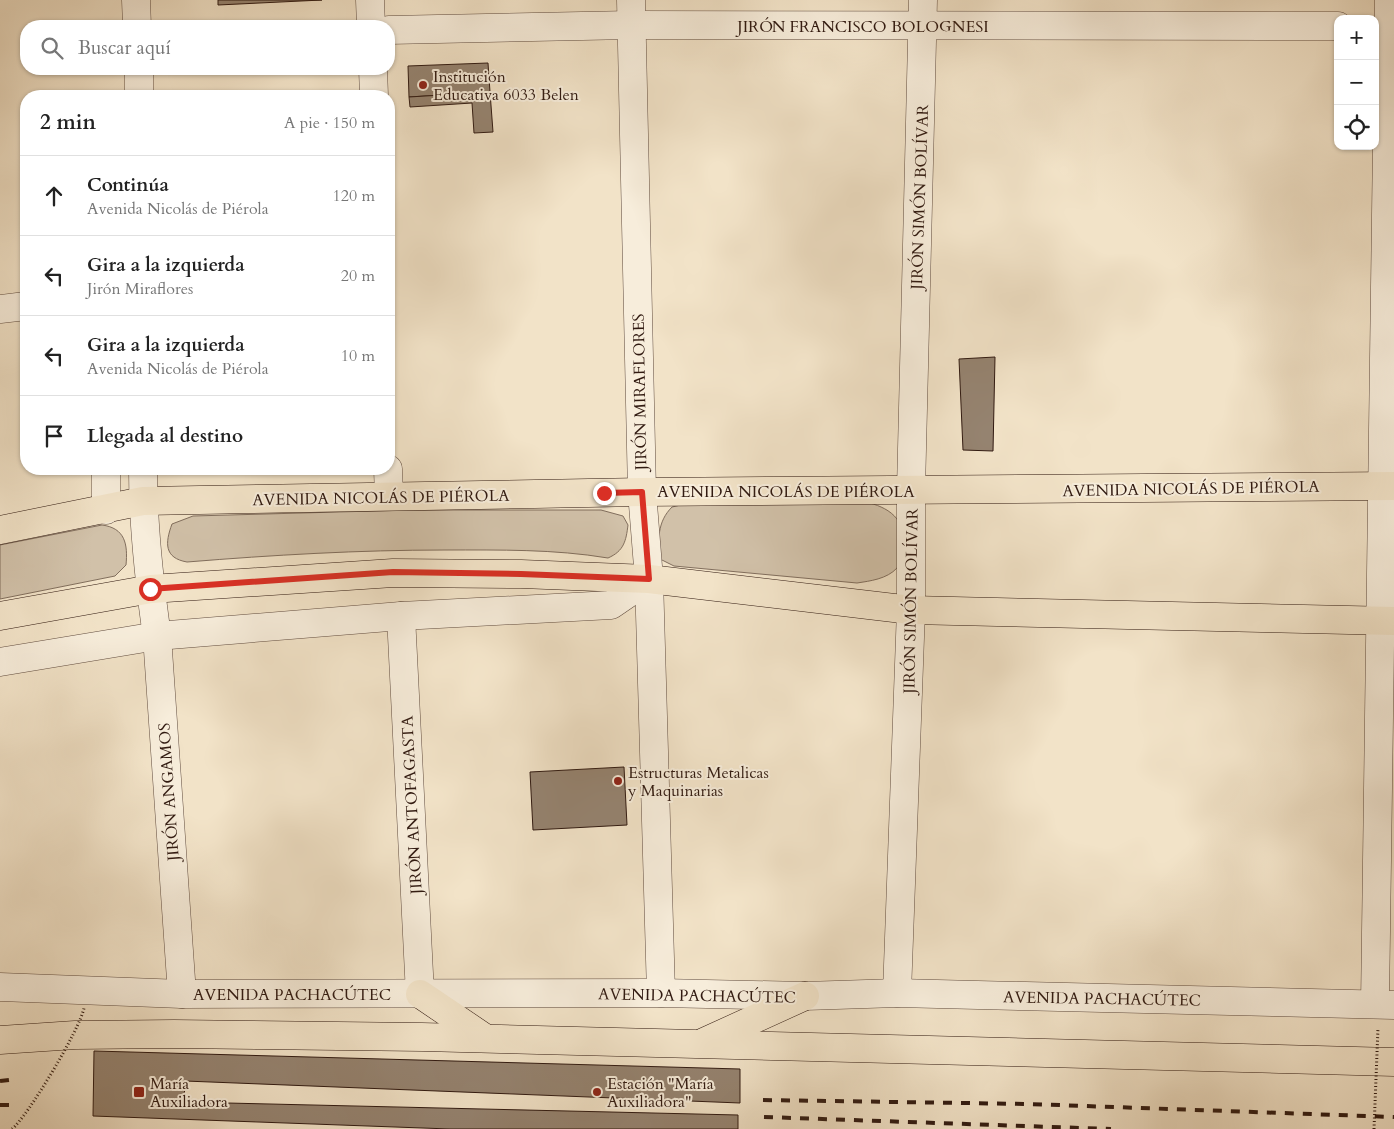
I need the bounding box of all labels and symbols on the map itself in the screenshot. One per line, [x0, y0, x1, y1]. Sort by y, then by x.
street label: JIRÓN FRANCISCO BOLOGNESI [735, 16, 989, 38]
place label: Institución Educativa 6033 Belen [433, 66, 579, 106]
marker: Institución Educativa 6033 Belen [417, 79, 429, 91]
street label: JIRÓN SIMÓN BOLÍVAR [906, 104, 934, 292]
street label: JIRÓN MIRAFLORES [628, 313, 652, 473]
street label: AVENIDA NICOLÁS DE PIÉROLA [1062, 476, 1320, 502]
street label: AVENIDA NICOLÁS DE PIÉROLA [657, 481, 915, 503]
route end [593, 482, 616, 505]
street label: AVENIDA NICOLÁS DE PIÉROLA [252, 485, 510, 511]
street label: JIRÓN SIMÓN BOLÍVAR [898, 508, 924, 696]
route start [139, 578, 162, 601]
street label: JIRÓN ANTOFAGASTA [396, 715, 428, 897]
street label: JIRÓN ANGAMOS [153, 722, 185, 864]
place label: Estructuras Metalicas y Maquinarias [627, 762, 769, 802]
marker: Estructuras Metalicas y Maquinarias [612, 775, 624, 787]
street label: AVENIDA PACHACÚTEC [598, 983, 796, 1009]
street label: AVENIDA PACHACÚTEC [193, 984, 391, 1006]
street label: AVENIDA PACHACÚTEC [1003, 986, 1201, 1012]
place label: María Auxiliadora [150, 1073, 228, 1113]
place label: Estación "María Auxiliadora" [607, 1073, 714, 1113]
marker: María Auxiliadora [132, 1085, 146, 1099]
marker: Estación "María Auxiliadora" [591, 1086, 603, 1098]

